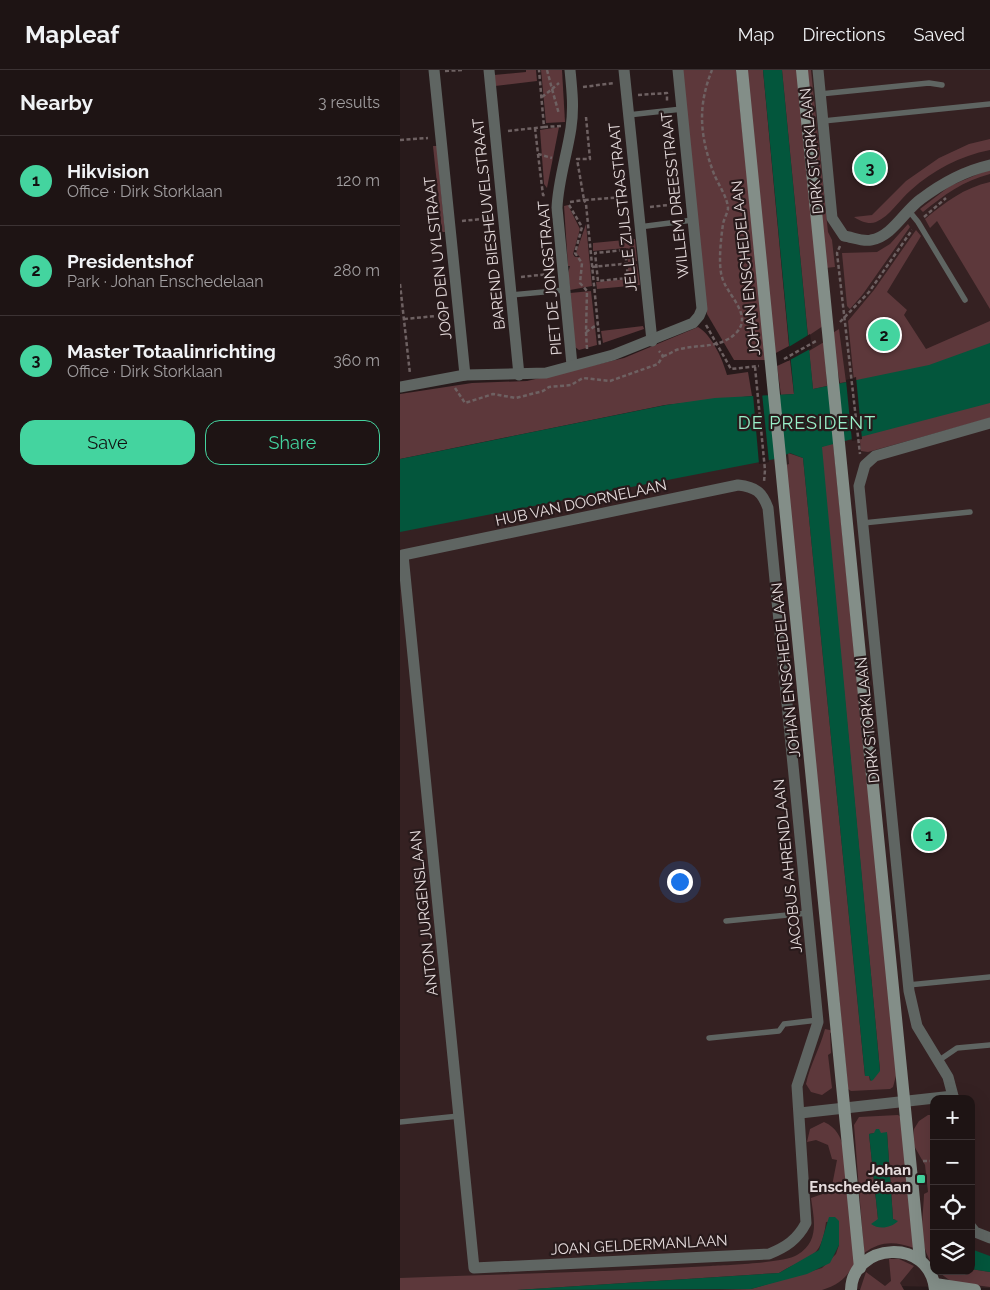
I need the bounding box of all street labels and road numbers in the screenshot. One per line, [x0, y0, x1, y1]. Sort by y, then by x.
street label: DIRK STORKLAAN [796, 87, 828, 215]
street label: WILLEM DREESSTRAAT [657, 111, 693, 279]
street label: BAREND BIESHEUVELSTRAAT [469, 117, 509, 331]
street label: JELLE ZIJLSTRASTRAAT [605, 121, 641, 293]
street label: JOOP DEN UYLSTRAAT [420, 176, 456, 340]
street label: JOHAN ENSCHEDELAAN [728, 180, 764, 356]
street label: PIET DE JONGSTRAAT [534, 200, 566, 356]
street label: HUB VAN DOORNELAAN [494, 476, 668, 530]
street label: JOHAN ENSCHEDELAAN [768, 582, 804, 758]
street label: DIRK STORKLAAN [852, 656, 884, 784]
street label: JACOBUS AHRENDLAAN [770, 778, 806, 954]
street label: ANTON JURGENSLAAN [406, 829, 442, 997]
street label: JOAN GELDERMANLAAN [550, 1231, 728, 1259]

